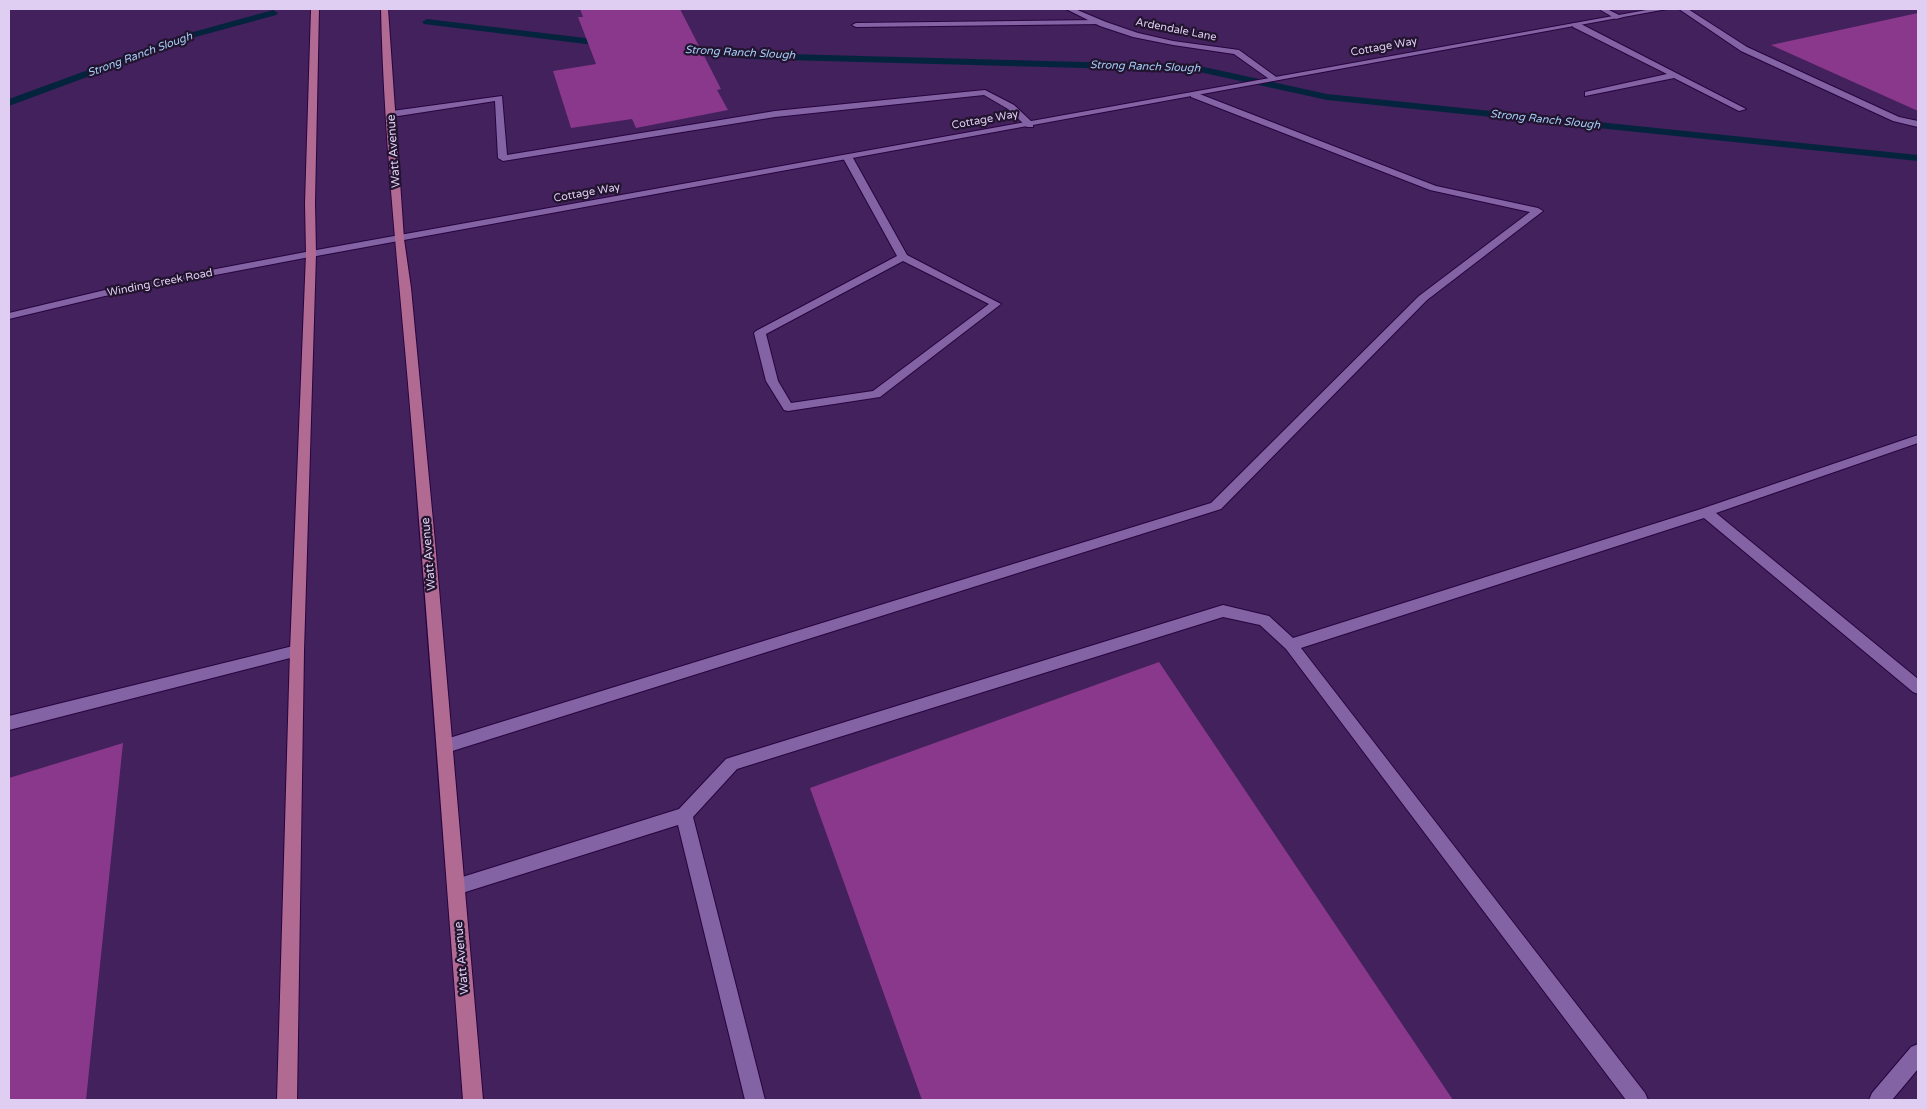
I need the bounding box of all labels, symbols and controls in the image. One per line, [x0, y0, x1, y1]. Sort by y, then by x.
street label: Ardendale Lane [1134, 16, 1218, 44]
water label: Strong Ranch Slough [86, 30, 194, 80]
street label: Cottage Way [1350, 35, 1418, 59]
water label: Strong Ranch Slough [684, 44, 796, 62]
water label: Strong Ranch Slough [1090, 58, 1200, 76]
street label: Cottage Way [951, 108, 1019, 132]
water label: Strong Ranch Slough [1489, 108, 1601, 132]
street label: Watt Avenue [384, 114, 404, 188]
street label: Cottage Way [553, 181, 621, 205]
street label: Winding Creek Road [106, 266, 214, 300]
street label: Watt Avenue [419, 517, 439, 591]
street label: Watt Avenue [452, 921, 472, 995]

